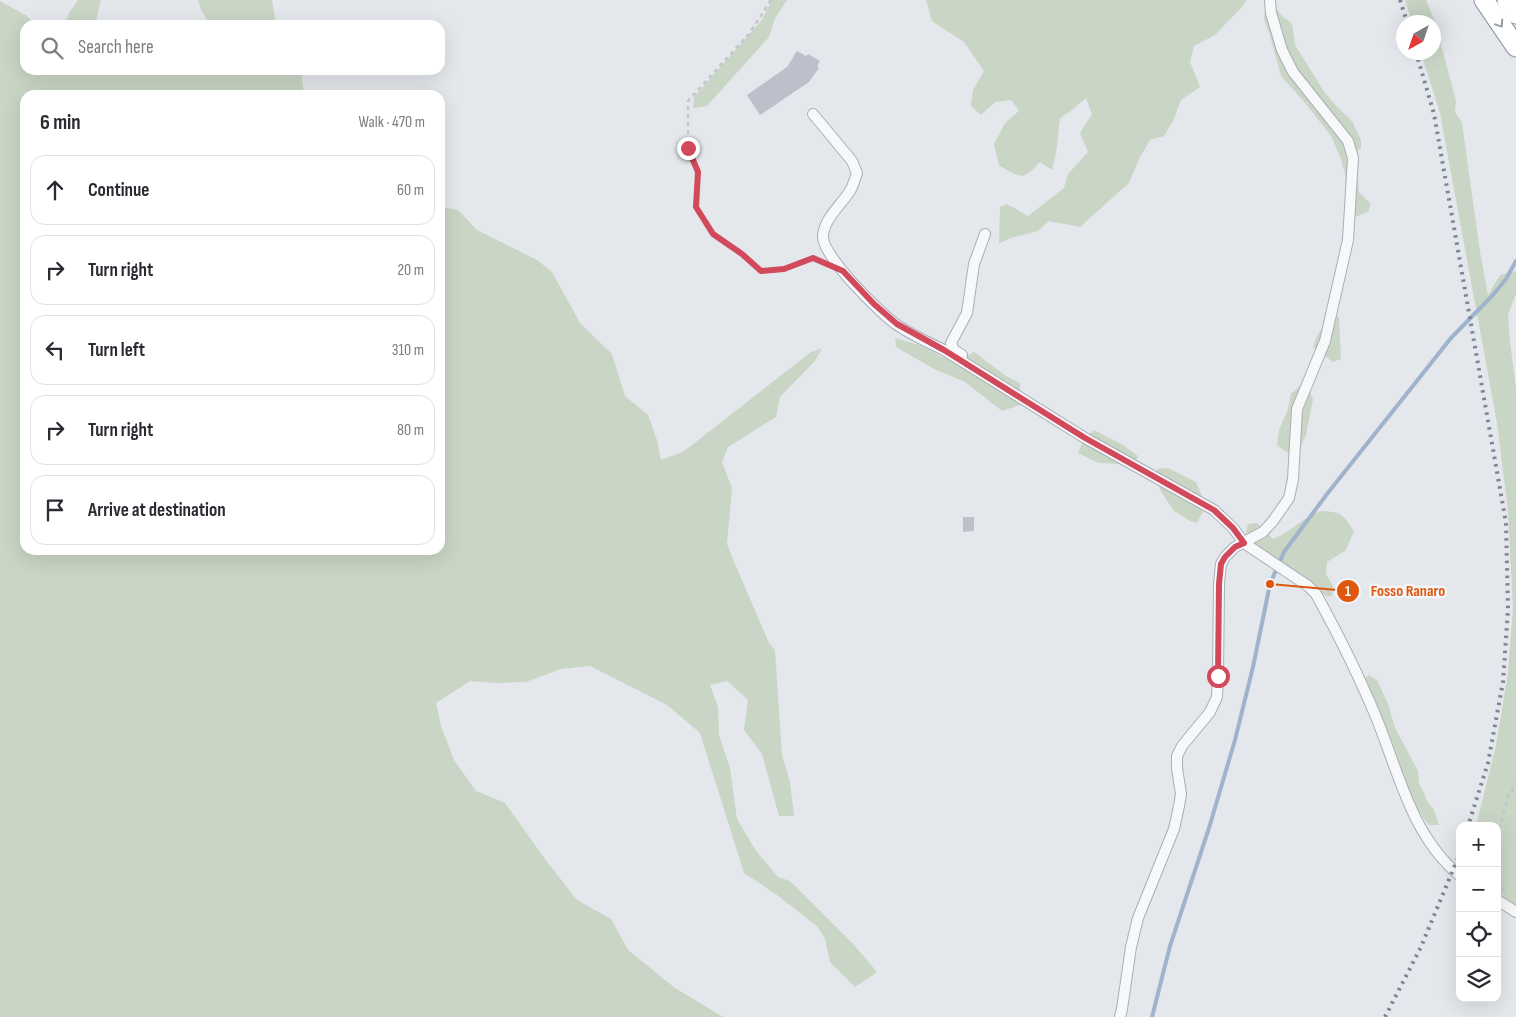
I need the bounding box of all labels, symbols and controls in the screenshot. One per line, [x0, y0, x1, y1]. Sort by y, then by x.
north arrow [1396, 15, 1441, 60]
one-way arrow [1494, 18, 1503, 27]
search box [20, 20, 445, 75]
icon: search [38, 34, 66, 62]
text: Search here [78, 36, 154, 59]
text: 6 min [40, 110, 81, 135]
text: Walk · 470 m [359, 113, 425, 132]
route end [677, 137, 700, 160]
icon: ahead [41, 176, 69, 204]
text: Continue [88, 179, 149, 202]
text: 60 m [397, 181, 424, 200]
icon: right [41, 256, 69, 284]
text: Turn right [88, 259, 153, 282]
text: 20 m [397, 261, 424, 280]
icon: left [41, 336, 69, 364]
text: Turn left [88, 339, 145, 362]
text: 310 m [392, 341, 424, 360]
icon: right [41, 416, 69, 444]
text: Turn right [88, 419, 153, 442]
text: 80 m [397, 421, 424, 440]
icon: arrive [41, 496, 69, 524]
text: Arrive at destination [88, 499, 226, 522]
callout: Fosso Ranaro [1335, 575, 1455, 606]
text: 1 [1345, 582, 1351, 601]
text: Fosso Ranaro [1371, 582, 1445, 601]
route start [1207, 665, 1230, 688]
map controls [1456, 822, 1501, 1002]
button: + [1456, 822, 1501, 867]
button: − [1456, 867, 1501, 912]
button: locate [1456, 912, 1501, 957]
button: layers [1456, 957, 1501, 1002]

